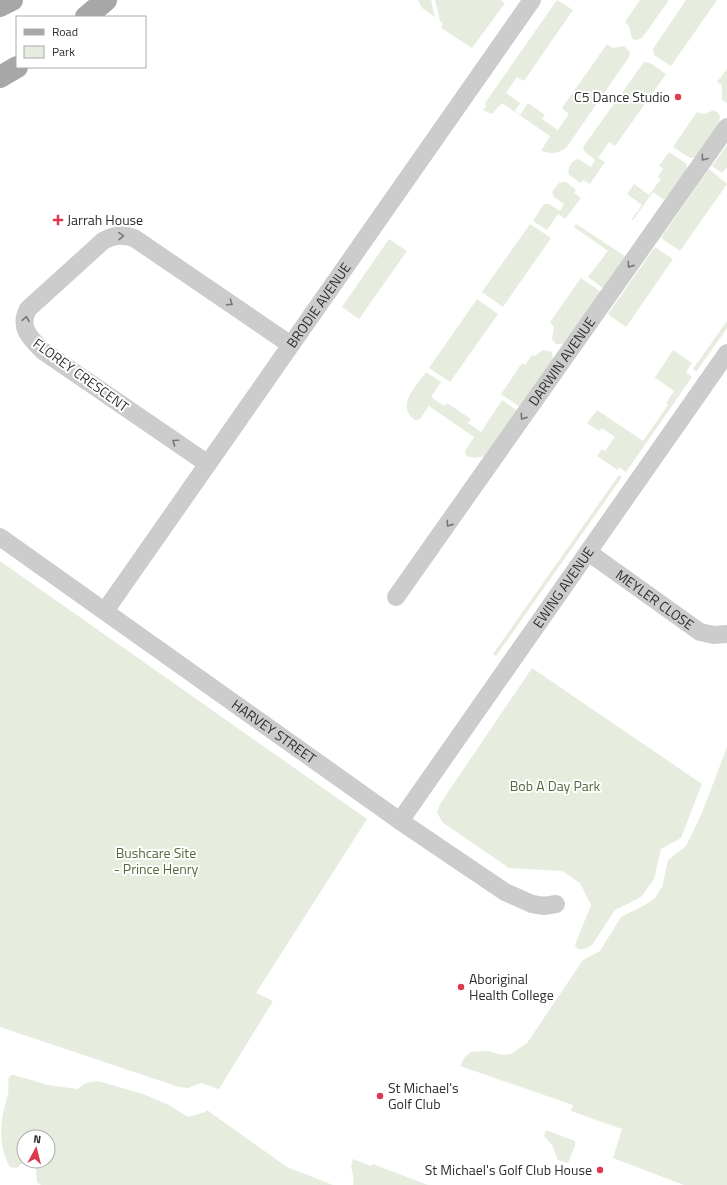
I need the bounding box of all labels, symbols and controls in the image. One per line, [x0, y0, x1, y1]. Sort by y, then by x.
legend [16, 16, 146, 68]
text: Road [52, 22, 78, 41]
text: Park [52, 42, 75, 61]
place label: C5 Dance Studio [574, 86, 670, 107]
marker: C5 Dance Studio [673, 92, 683, 102]
one-way arrow [701, 154, 709, 161]
place label: Jarrah House [67, 209, 143, 230]
marker: Jarrah House [52, 214, 64, 226]
one-way arrow [118, 232, 124, 240]
street label: BRODIE AVENUE [281, 258, 356, 352]
one-way arrow [627, 261, 635, 268]
one-way arrow [226, 298, 233, 306]
street label: DARWIN AVENUE [523, 312, 600, 410]
one-way arrow [21, 315, 30, 322]
street label: FLOREY CRESCENT [29, 333, 134, 417]
one-way arrow [521, 413, 528, 420]
one-way arrow [173, 440, 180, 447]
one-way arrow [447, 519, 454, 526]
street label: EWING AVENUE [527, 542, 599, 632]
street label: MEYLER CLOSE [612, 564, 699, 635]
street label: HARVEY STREET [228, 694, 321, 769]
park label: Bob A Day Park [510, 775, 601, 796]
park label: Bushcare Site - Prince Henry [114, 842, 199, 879]
place label: Aboriginal Health College [469, 968, 554, 1005]
marker: Aboriginal Health College [456, 982, 466, 992]
place label: St Michael's Golf Club [388, 1077, 459, 1114]
marker: St Michael's Golf Club [375, 1091, 385, 1101]
north arrow [16, 1129, 56, 1169]
text: N [32, 1131, 42, 1147]
place label: St Michael's Golf Club House [425, 1159, 592, 1180]
marker: St Michael's Golf Club House [595, 1165, 605, 1175]

